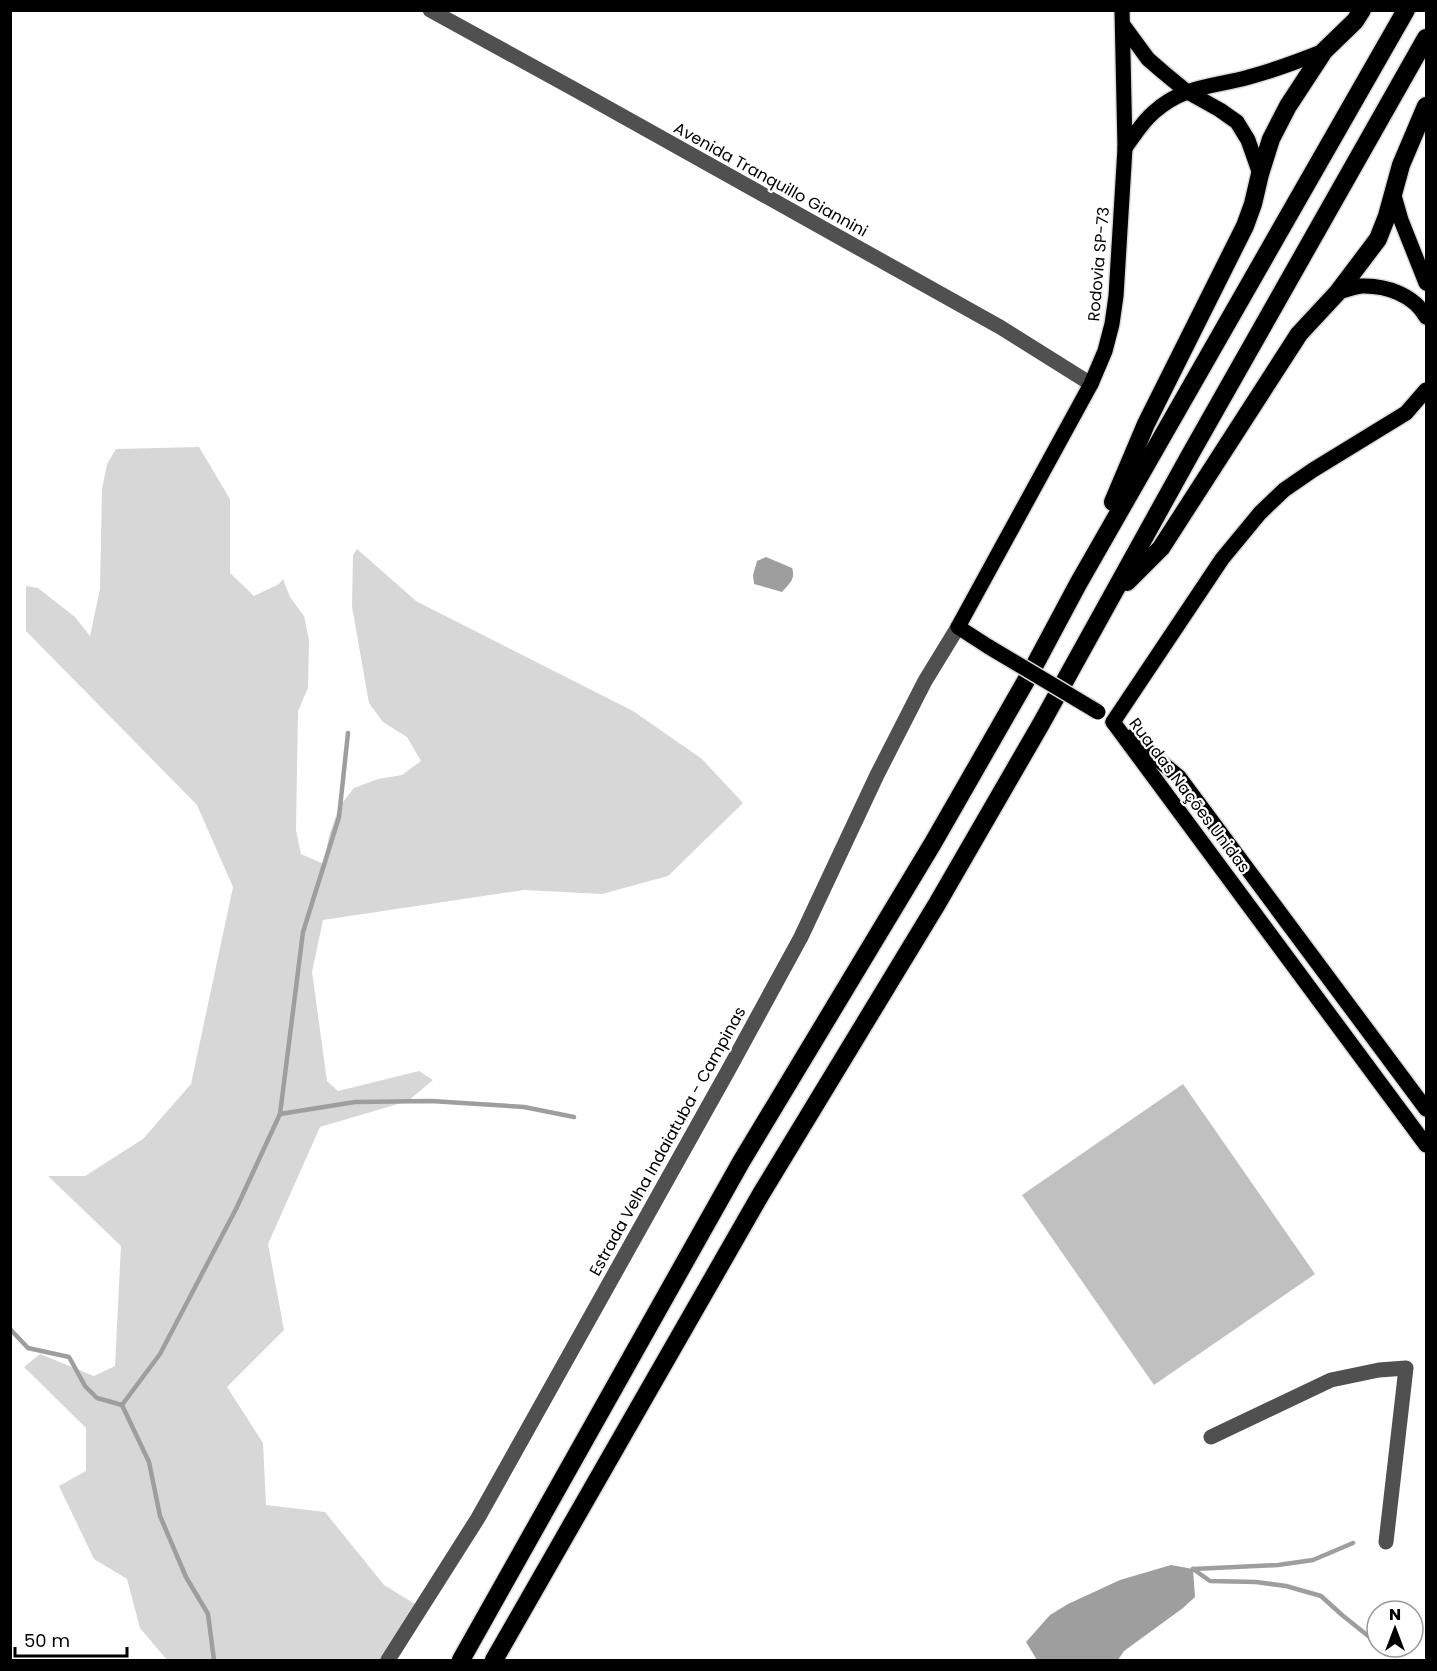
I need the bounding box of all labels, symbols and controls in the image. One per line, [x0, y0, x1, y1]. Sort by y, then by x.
street label: Avenida Tranquillo Giannini [670, 116, 872, 242]
street label: Rodovia SP-73 [1082, 206, 1115, 322]
street label: Rua das Nações Unidas [1124, 713, 1256, 878]
street label: Estrada Velha Indaiatuba - Campinas [584, 1003, 751, 1280]
north arrow [1365, 1599, 1425, 1659]
text: N [1389, 1603, 1401, 1626]
scale bar [15, 1620, 128, 1658]
text: 50 m [24, 1628, 70, 1653]

